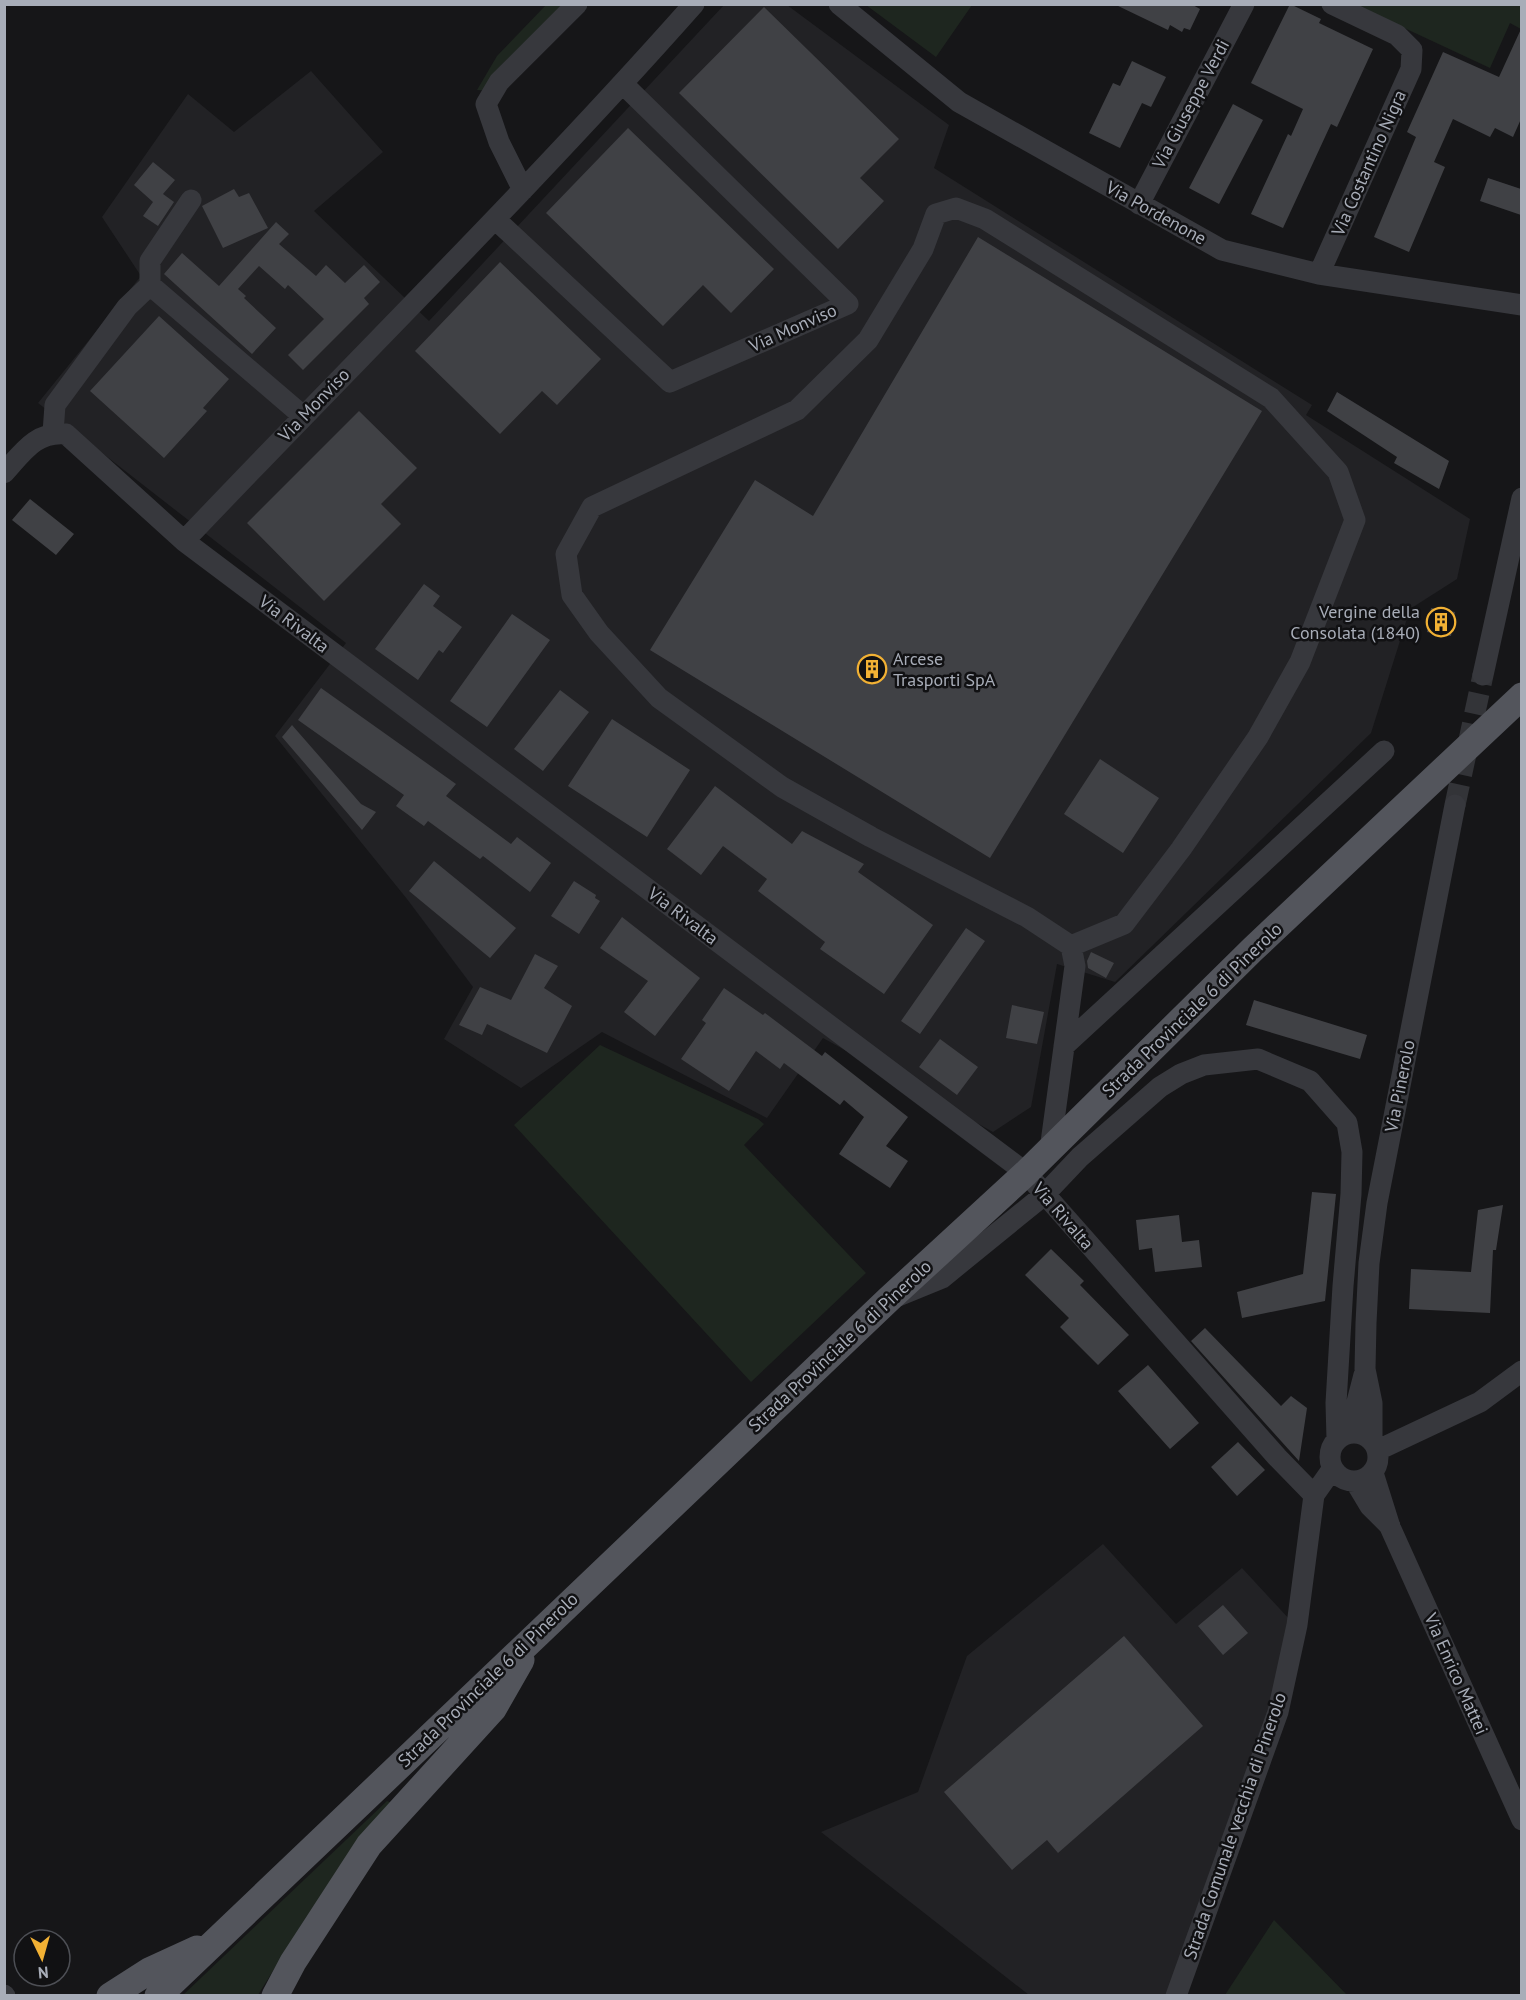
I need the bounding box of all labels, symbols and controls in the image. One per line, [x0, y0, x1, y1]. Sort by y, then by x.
street label: Via Giuseppe Verdi [1146, 35, 1234, 173]
street label: Via Costantino Nigra [1326, 86, 1411, 240]
street label: Via Pordenone [1101, 175, 1210, 250]
street label: Via Monviso [745, 298, 840, 357]
street label: Via Monviso [272, 363, 354, 447]
street label: Via Rivalta [254, 589, 334, 658]
place label: Vergine della Consolata (1840) [1290, 600, 1420, 644]
building icon: Vergine della Consolata (1840) [1425, 606, 1457, 638]
place label: Arcese Trasporti SpA [893, 647, 996, 691]
building icon: Arcese Trasporti SpA [856, 653, 888, 685]
street label: Via Rivalta [643, 881, 723, 950]
street label: Strada Provinciale 6 di Pinerolo [1097, 917, 1287, 1102]
street label: Via Pinerolo [1379, 1038, 1420, 1135]
street label: Via Rivalta [1027, 1176, 1099, 1254]
street label: Strada Provinciale 6 di Pinerolo [743, 1255, 936, 1437]
street label: Strada Provinciale 6 di Pinerolo [393, 1587, 583, 1772]
street label: Via Enrico Mattei [1419, 1609, 1494, 1738]
street label: Strada Comunale vecchia di Pinerolo [1178, 1689, 1291, 1962]
north arrow [12, 1928, 72, 1988]
text: N [37, 1963, 49, 1983]

